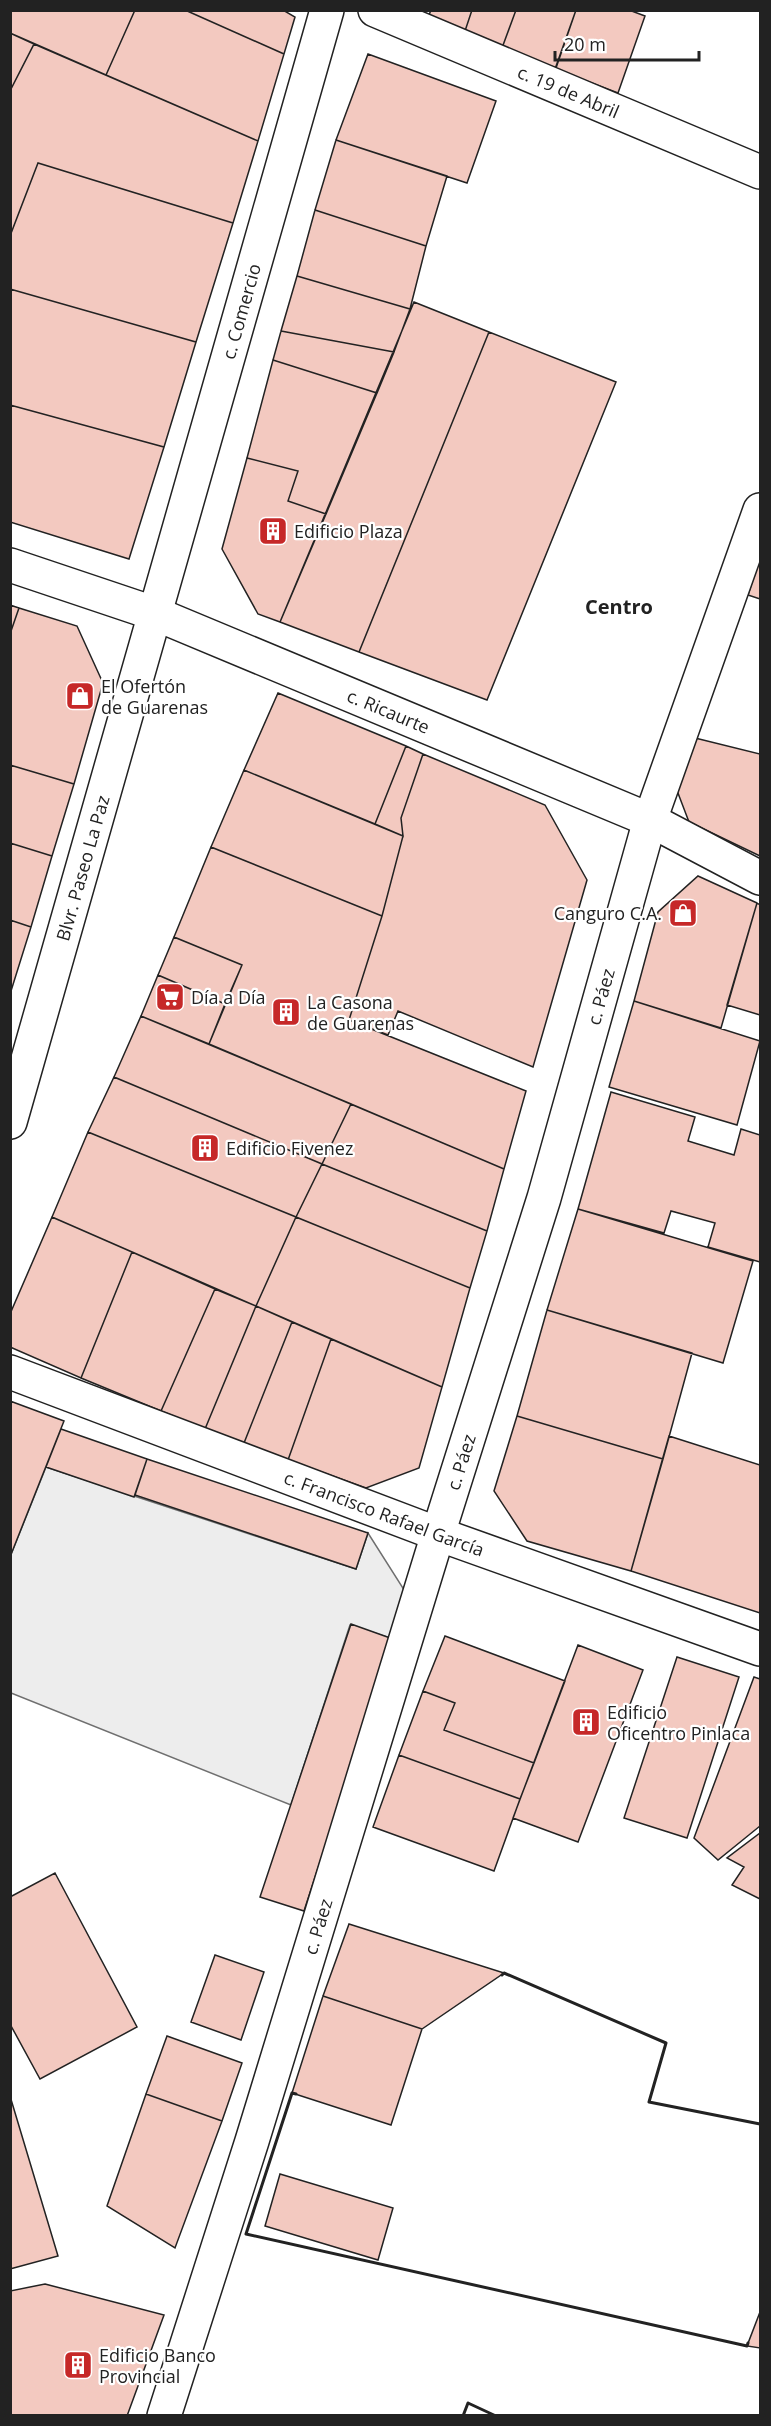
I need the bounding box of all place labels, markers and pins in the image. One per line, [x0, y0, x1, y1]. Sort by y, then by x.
building icon: Edificio Plaza [257, 515, 289, 547]
place label: Edificio Plaza [294, 519, 403, 543]
place label: El Ofertón de Guarenas [101, 674, 208, 719]
shop icon: El Ofertón de Guarenas [64, 680, 96, 712]
shop icon: Canguro C.A. [667, 897, 699, 929]
place label: Canguro C.A. [554, 901, 662, 925]
supermarket icon: Día a Día [154, 981, 186, 1013]
place label: Día a Día [191, 985, 266, 1009]
place label: La Casona de Guarenas [307, 990, 414, 1035]
building icon: La Casona de Guarenas [270, 996, 302, 1028]
building icon: Edificio Fivenez [189, 1132, 221, 1164]
place label: Edificio Fivenez [226, 1136, 353, 1160]
place label: Edificio Oficentro Pinlaca [607, 1700, 750, 1745]
building icon: Edificio Oficentro Pinlaca [570, 1706, 602, 1738]
place label: Edificio Banco Provincial [99, 2343, 216, 2388]
building icon: Edificio Banco Provincial [62, 2349, 94, 2381]

